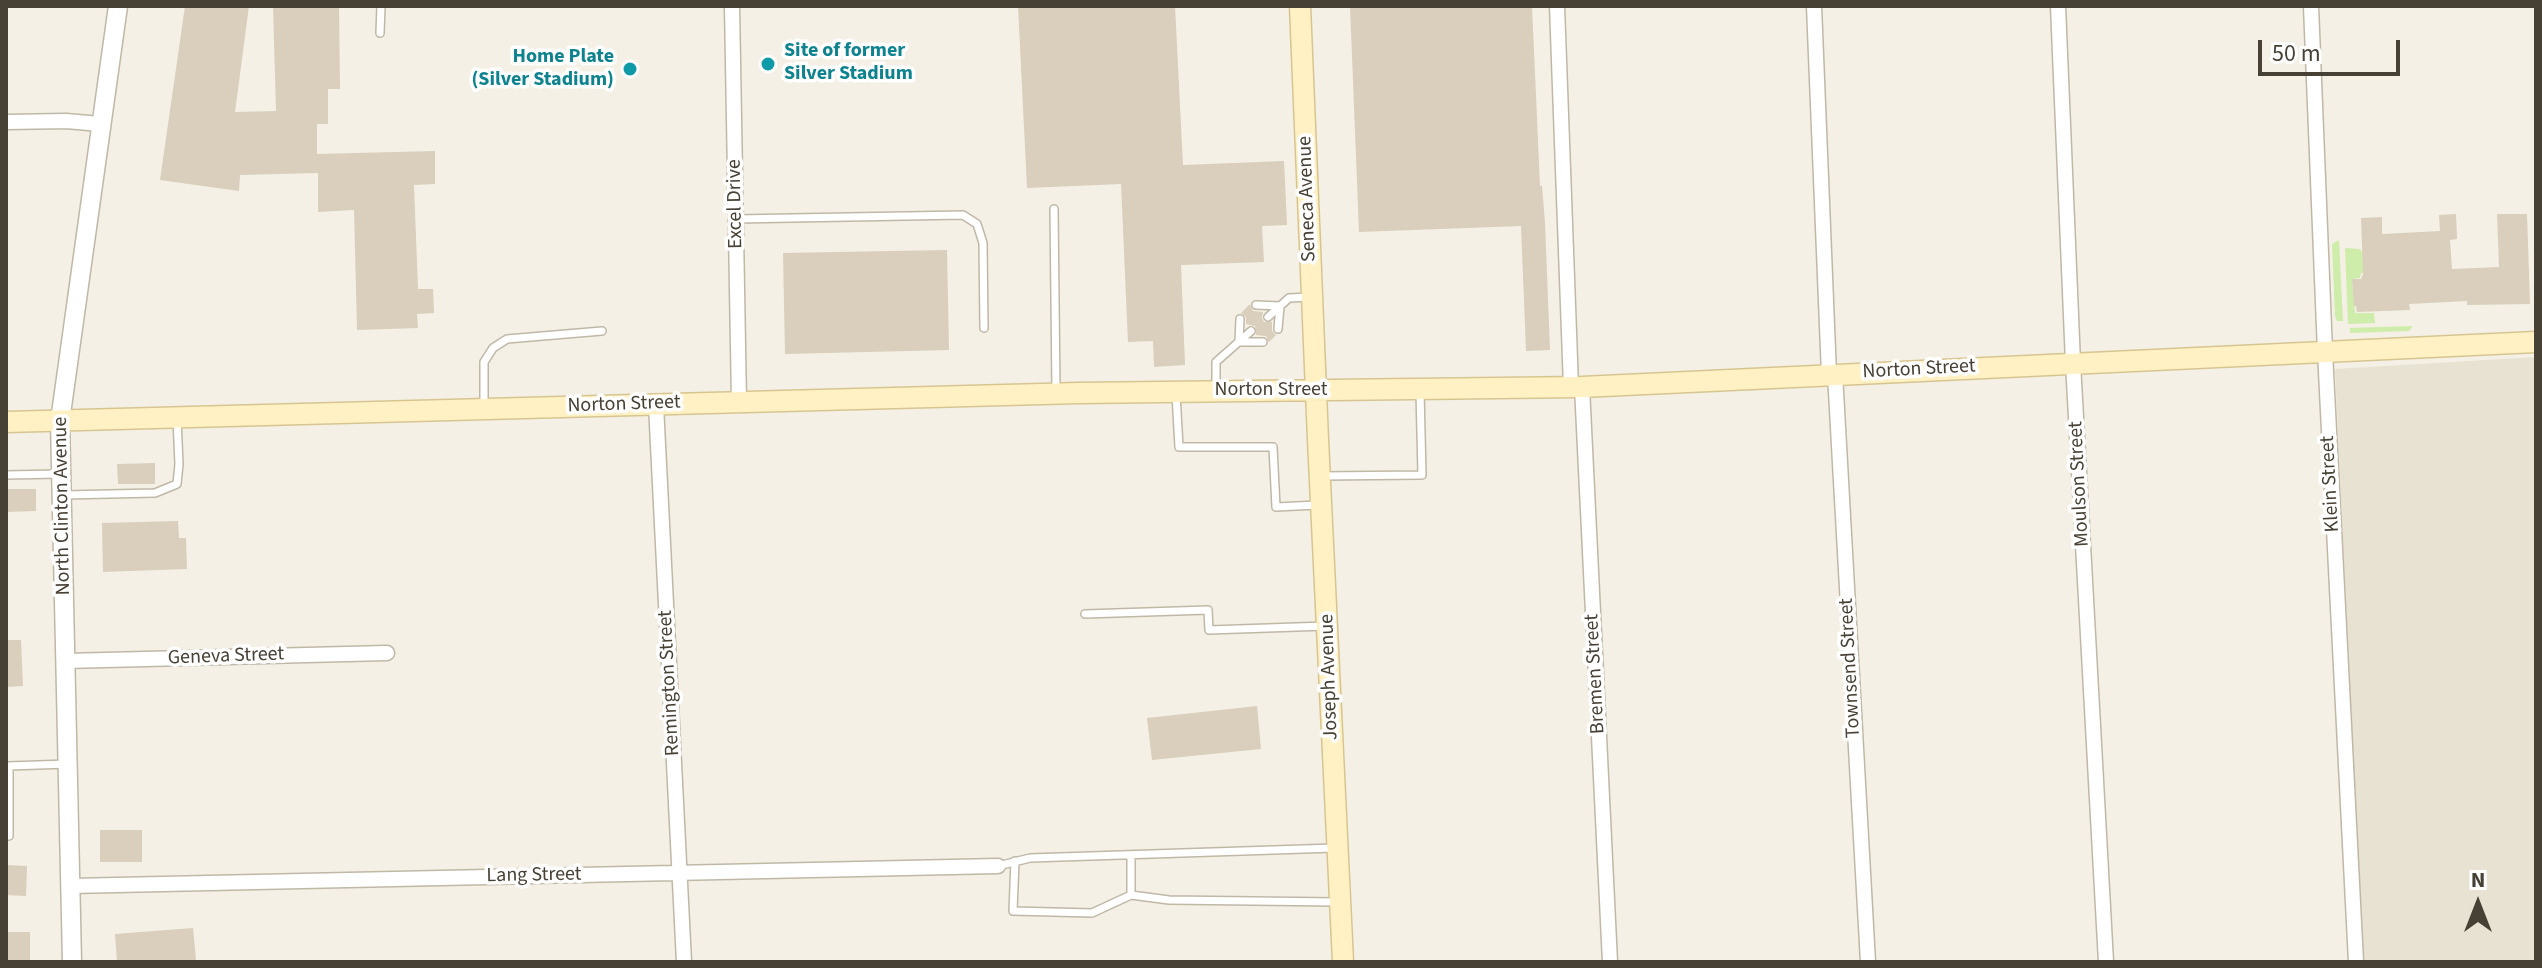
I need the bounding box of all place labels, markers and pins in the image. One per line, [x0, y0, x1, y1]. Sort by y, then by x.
place label: Site of former Silver Stadium [784, 40, 913, 87]
place label: Home Plate (Silver Stadium) [471, 46, 614, 93]
marker: Site of former Silver Stadium [759, 55, 777, 73]
marker: Home Plate (Silver Stadium) [621, 60, 639, 78]

